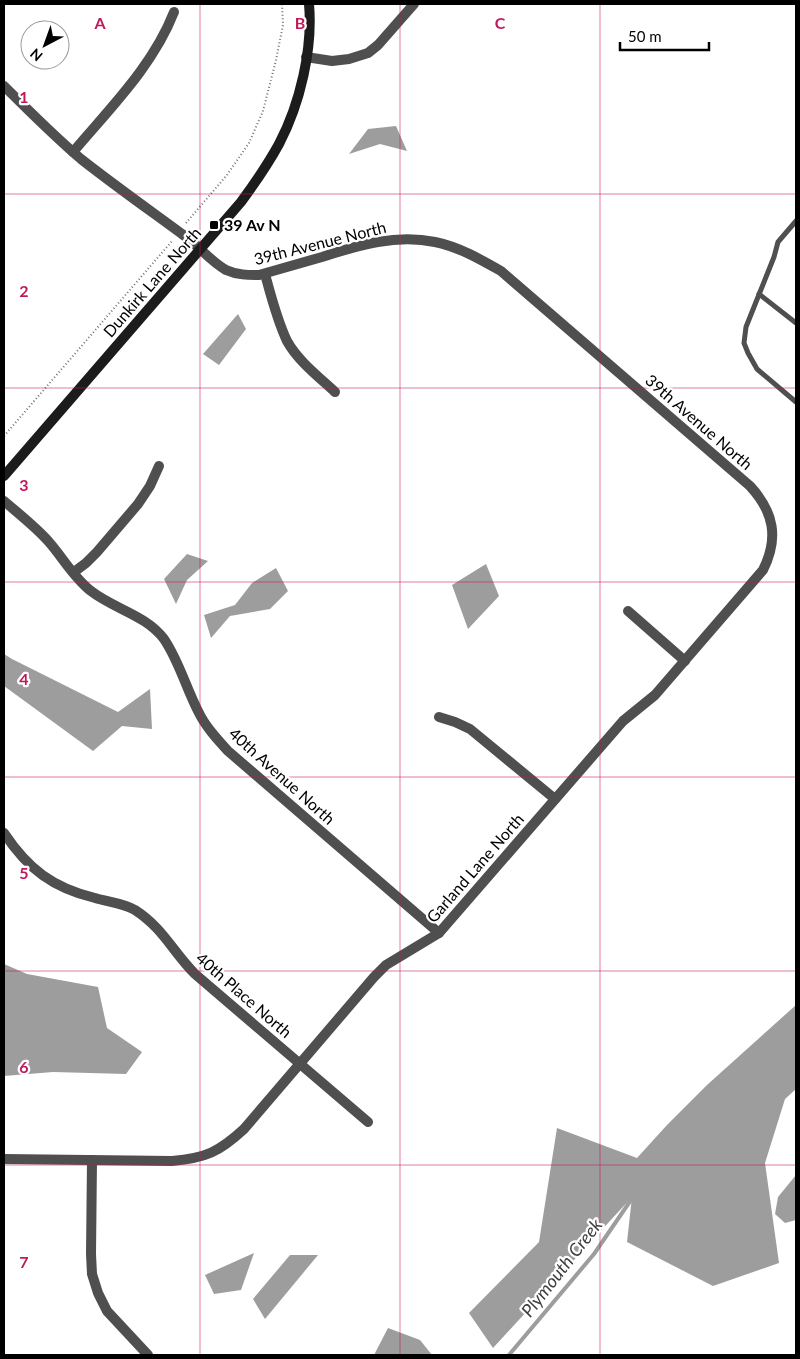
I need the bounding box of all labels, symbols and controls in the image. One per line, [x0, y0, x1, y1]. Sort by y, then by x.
text: A [93, 13, 106, 32]
text: B [295, 13, 305, 32]
text: C [495, 13, 506, 32]
north arrow [20, 20, 70, 70]
scale bar [620, 20, 709, 52]
text: 50 m [628, 27, 662, 45]
text: N [26, 45, 46, 65]
text: 1 [19, 87, 29, 106]
place label: 39 Av N [224, 215, 281, 234]
street label: 39th Avenue North [252, 217, 388, 268]
marker: 39 Av N [208, 219, 220, 231]
street label: Dunkirk Lane North [99, 223, 204, 340]
text: 2 [19, 281, 29, 300]
street label: 39th Avenue North [642, 370, 757, 473]
text: 3 [19, 475, 29, 494]
text: 4 [19, 669, 29, 688]
street label: 40th Avenue North [226, 723, 339, 828]
street label: Garland Lane North [422, 809, 527, 926]
text: 5 [19, 863, 29, 882]
street label: 40th Place North [193, 948, 296, 1041]
text: 6 [19, 1057, 29, 1076]
water label: Plymouth Creek [516, 1214, 607, 1321]
text: 7 [19, 1252, 29, 1271]

